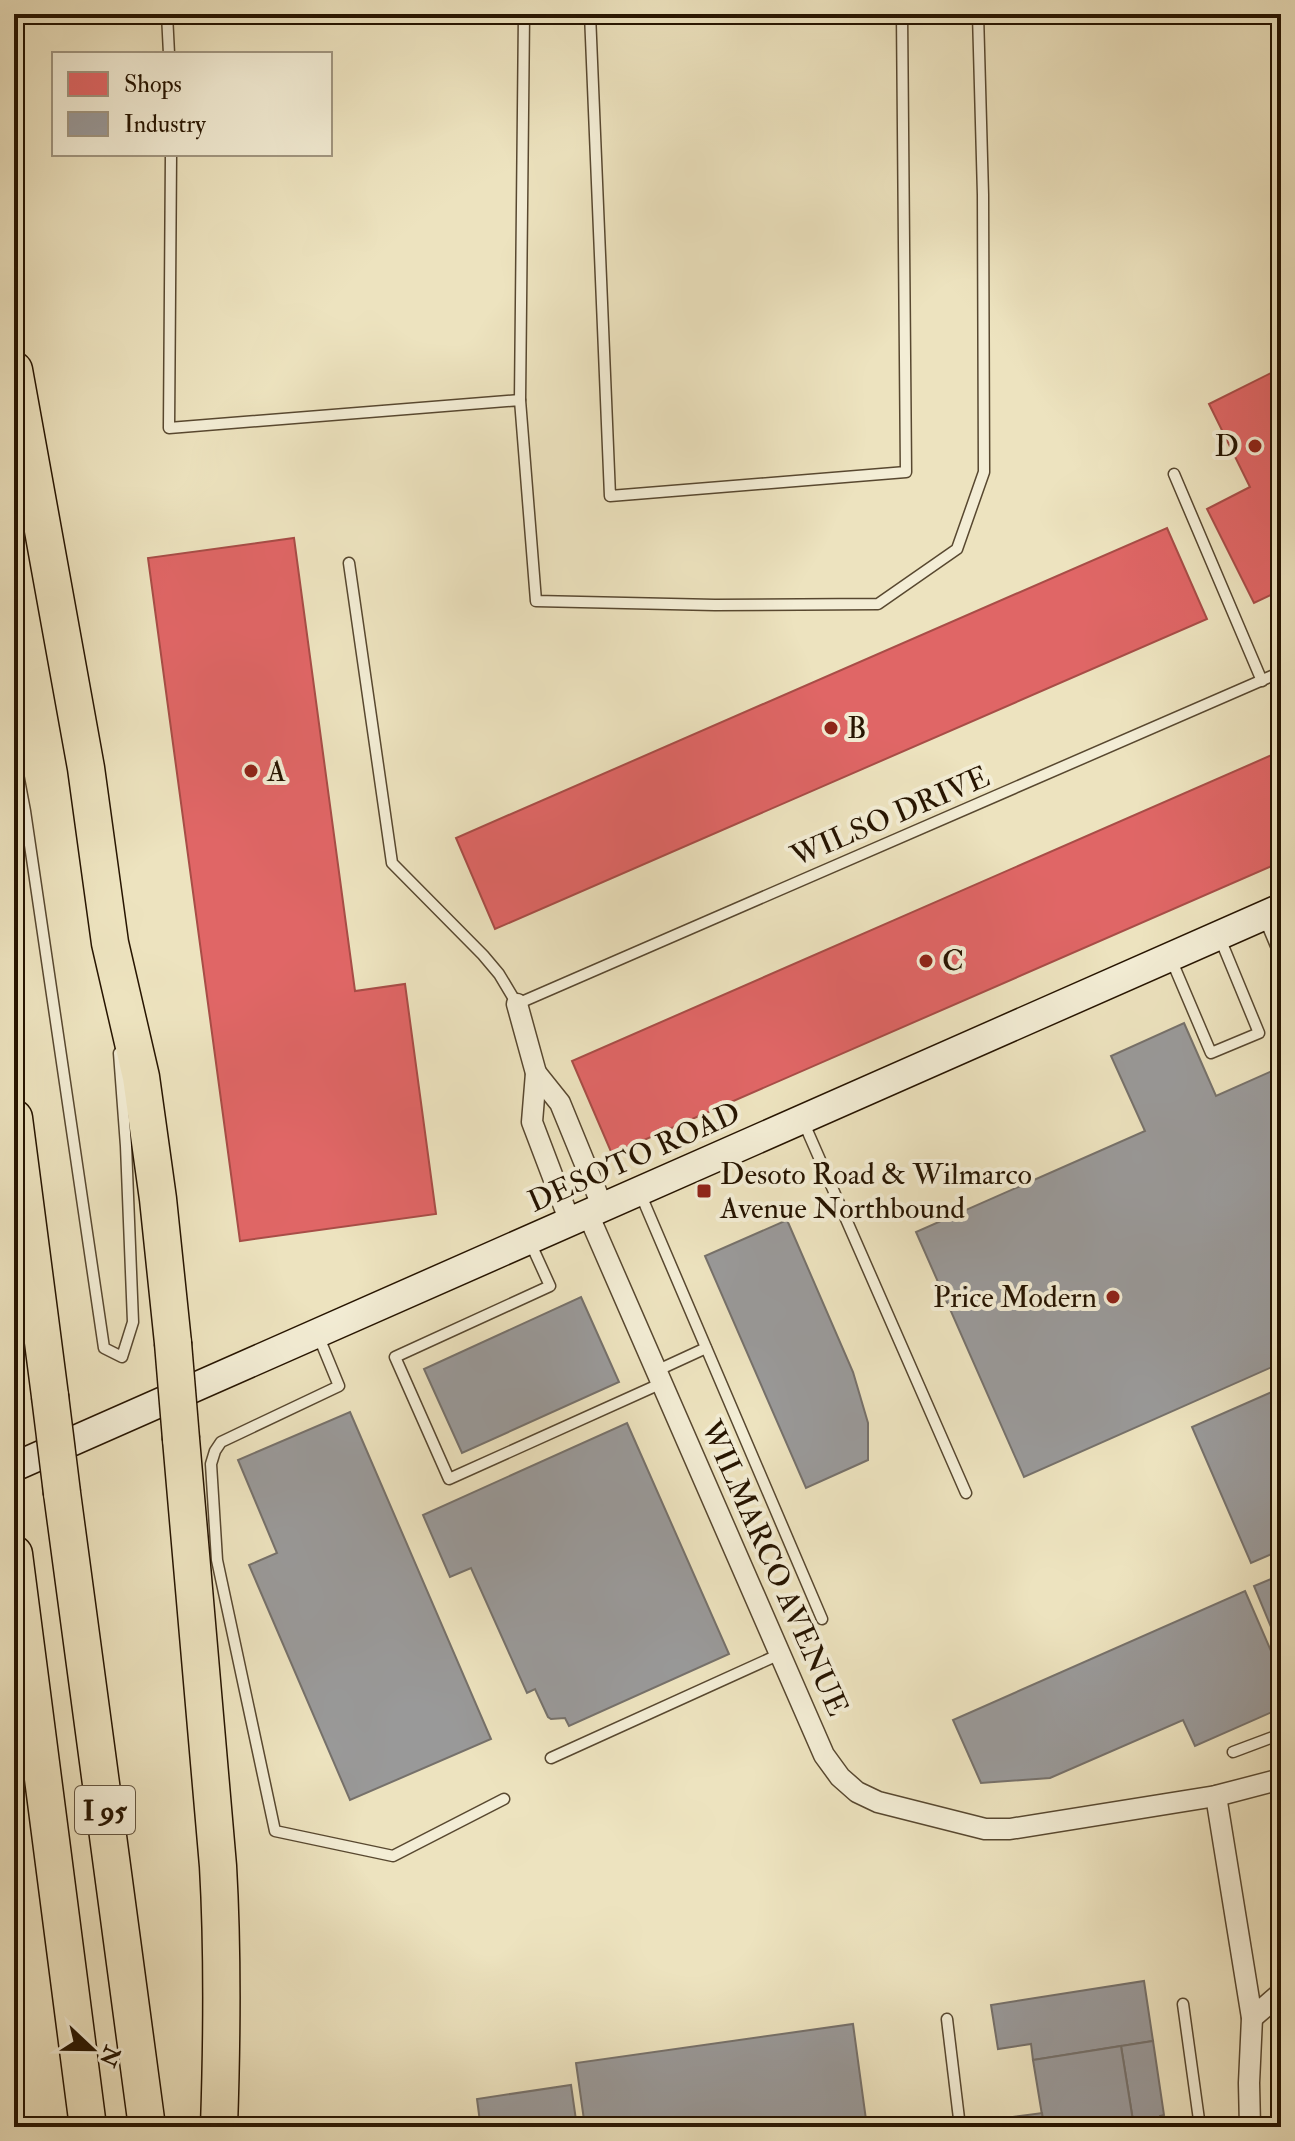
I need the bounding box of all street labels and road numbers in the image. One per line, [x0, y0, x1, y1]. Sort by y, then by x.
street label: WILSO DRIVE [784, 758, 995, 875]
street label: DESOTO ROAD [522, 1094, 746, 1221]
street label: WILMARCO AVENUE [692, 1414, 856, 1722]
road number: I 95 [75, 1786, 135, 1834]

